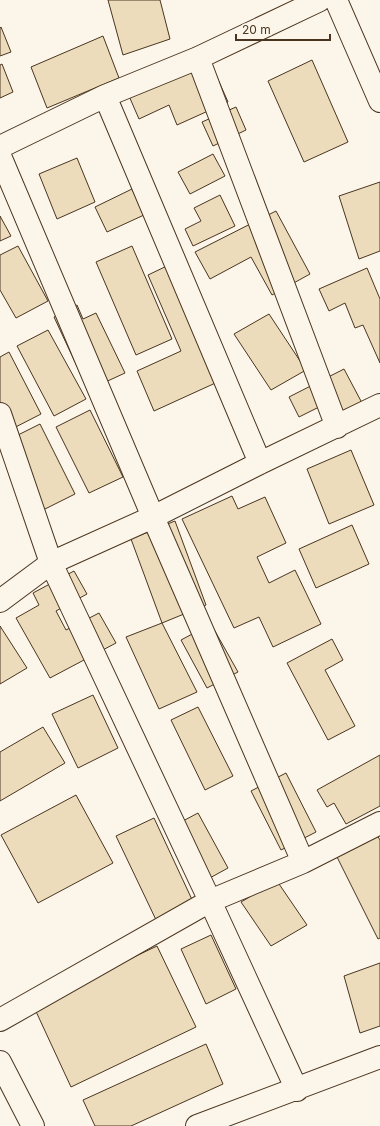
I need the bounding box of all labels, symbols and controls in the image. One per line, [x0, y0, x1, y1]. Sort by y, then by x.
scale bar [236, 16, 330, 42]
text: 20 m [242, 22, 271, 37]

